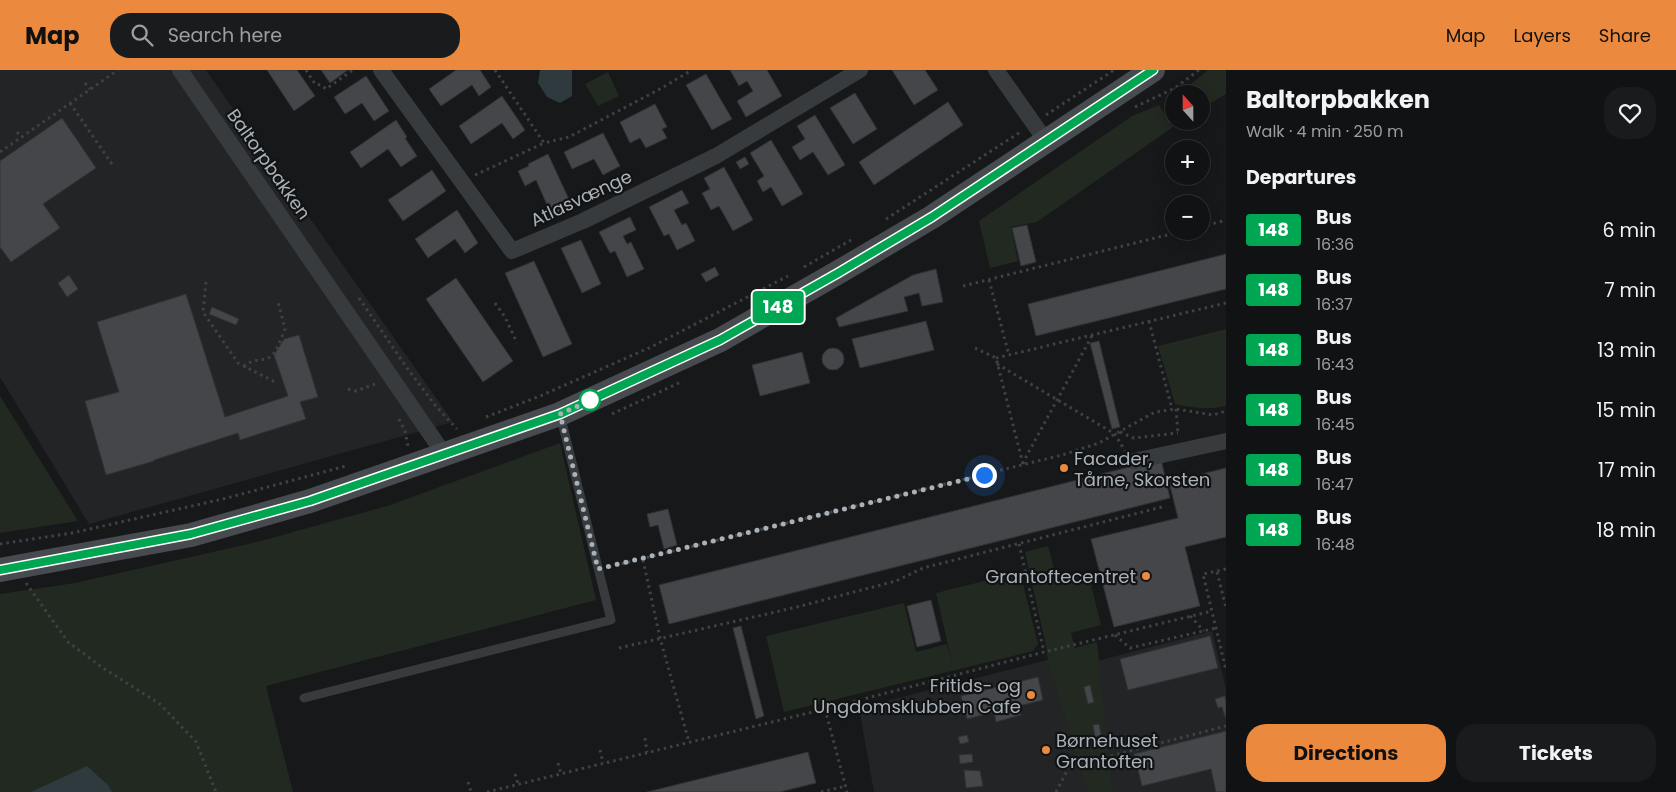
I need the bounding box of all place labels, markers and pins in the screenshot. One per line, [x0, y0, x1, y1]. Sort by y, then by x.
unlabelled marker [579, 389, 601, 411]
place label: Facader, Tårne, Skorsten [1074, 446, 1210, 492]
marker: Facader, Tårne, Skorsten [1058, 462, 1070, 474]
place label: Grantoftecentret [985, 564, 1136, 589]
marker: Grantoftecentret [1140, 570, 1152, 582]
place label: Fritids- og Ungdomsklubben Cafe [813, 673, 1021, 719]
marker: Fritids- og Ungdomsklubben Cafe [1025, 689, 1037, 701]
place label: Børnehuset Grantoften [1056, 728, 1158, 774]
marker: Børnehuset Grantoften [1040, 744, 1052, 756]

